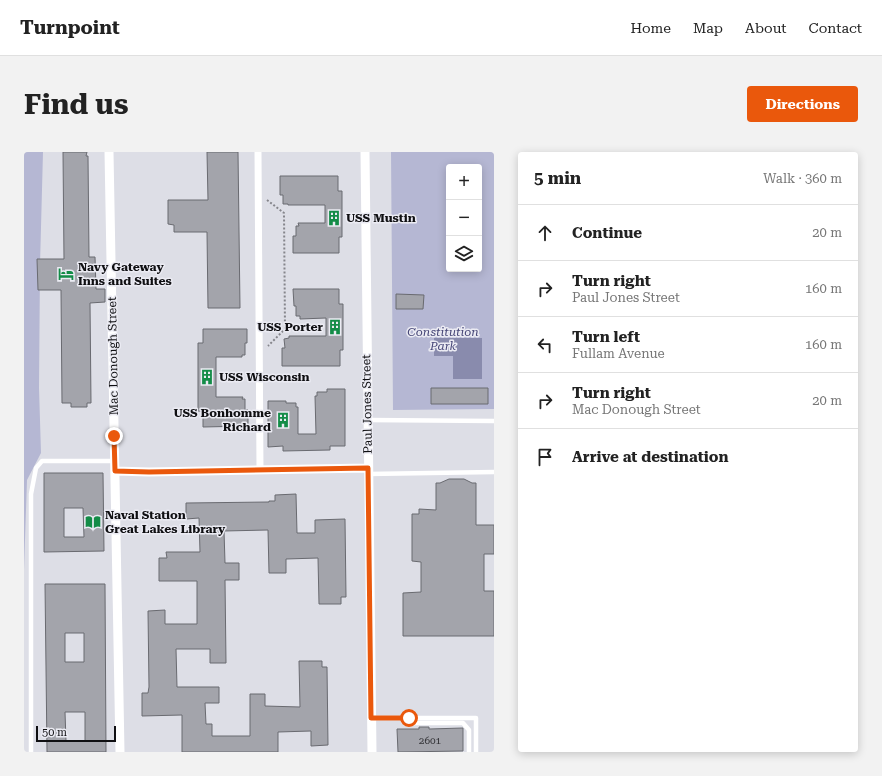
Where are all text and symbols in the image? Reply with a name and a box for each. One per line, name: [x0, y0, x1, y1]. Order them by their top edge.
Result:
text: Turnpoint: [20, 16, 120, 39]
text: Home: [630, 20, 671, 36]
text: Map: [693, 20, 723, 36]
text: About: [745, 20, 787, 36]
text: Contact: [809, 20, 862, 36]
button: Directions: [747, 86, 858, 122]
text: Find us: [24, 88, 128, 121]
map controls: [446, 164, 482, 272]
button: +: [446, 164, 482, 200]
text: 5 min: [534, 168, 581, 188]
text: Walk · 360 m: [763, 171, 842, 186]
button: −: [446, 200, 482, 236]
building icon: USS Mustin: [325, 209, 343, 227]
place label: USS Mustin: [346, 211, 416, 225]
icon: ahead: [534, 222, 556, 244]
text: Continue: [572, 224, 642, 242]
text: 20 m: [812, 225, 842, 240]
button: layers: [446, 236, 482, 272]
place label: Navy Gateway Inns and Suites: [78, 260, 172, 288]
hotel icon: Navy Gateway Inns and Suites: [57, 265, 75, 283]
text: Turn right: [572, 272, 651, 290]
icon: right: [534, 278, 556, 300]
text: 160 m: [805, 281, 842, 296]
text: Paul Jones Street: [572, 290, 680, 305]
street label: Mac Donough Street: [105, 296, 121, 415]
building icon: USS Porter: [326, 318, 344, 336]
place label: USS Porter: [257, 320, 324, 334]
park label: Constitution Park: [407, 325, 479, 353]
text: Turn left: [572, 328, 640, 346]
icon: left: [534, 334, 556, 356]
text: 160 m: [805, 337, 842, 352]
text: Fullam Avenue: [572, 346, 665, 361]
street label: Paul Jones Street: [359, 354, 375, 454]
building icon: USS Wisconsin: [198, 368, 216, 386]
place label: USS Wisconsin: [219, 370, 310, 384]
text: Turn right: [572, 384, 651, 402]
icon: right: [534, 390, 556, 412]
text: 20 m: [812, 393, 842, 408]
text: Mac Donough Street: [572, 402, 701, 417]
place label: USS Bonhomme Richard: [173, 406, 271, 434]
building icon: USS Bonhomme Richard: [274, 411, 292, 429]
route end: [105, 427, 123, 445]
icon: arrive: [534, 446, 556, 468]
text: Arrive at destination: [572, 448, 728, 466]
place label: Naval Station Great Lakes Library: [105, 508, 226, 536]
library icon: Naval Station Great Lakes Library: [84, 513, 102, 531]
route start: [400, 709, 418, 727]
scale bar: [36, 724, 116, 743]
text: 50 m: [42, 726, 67, 739]
house number: 2601: [419, 735, 442, 746]

